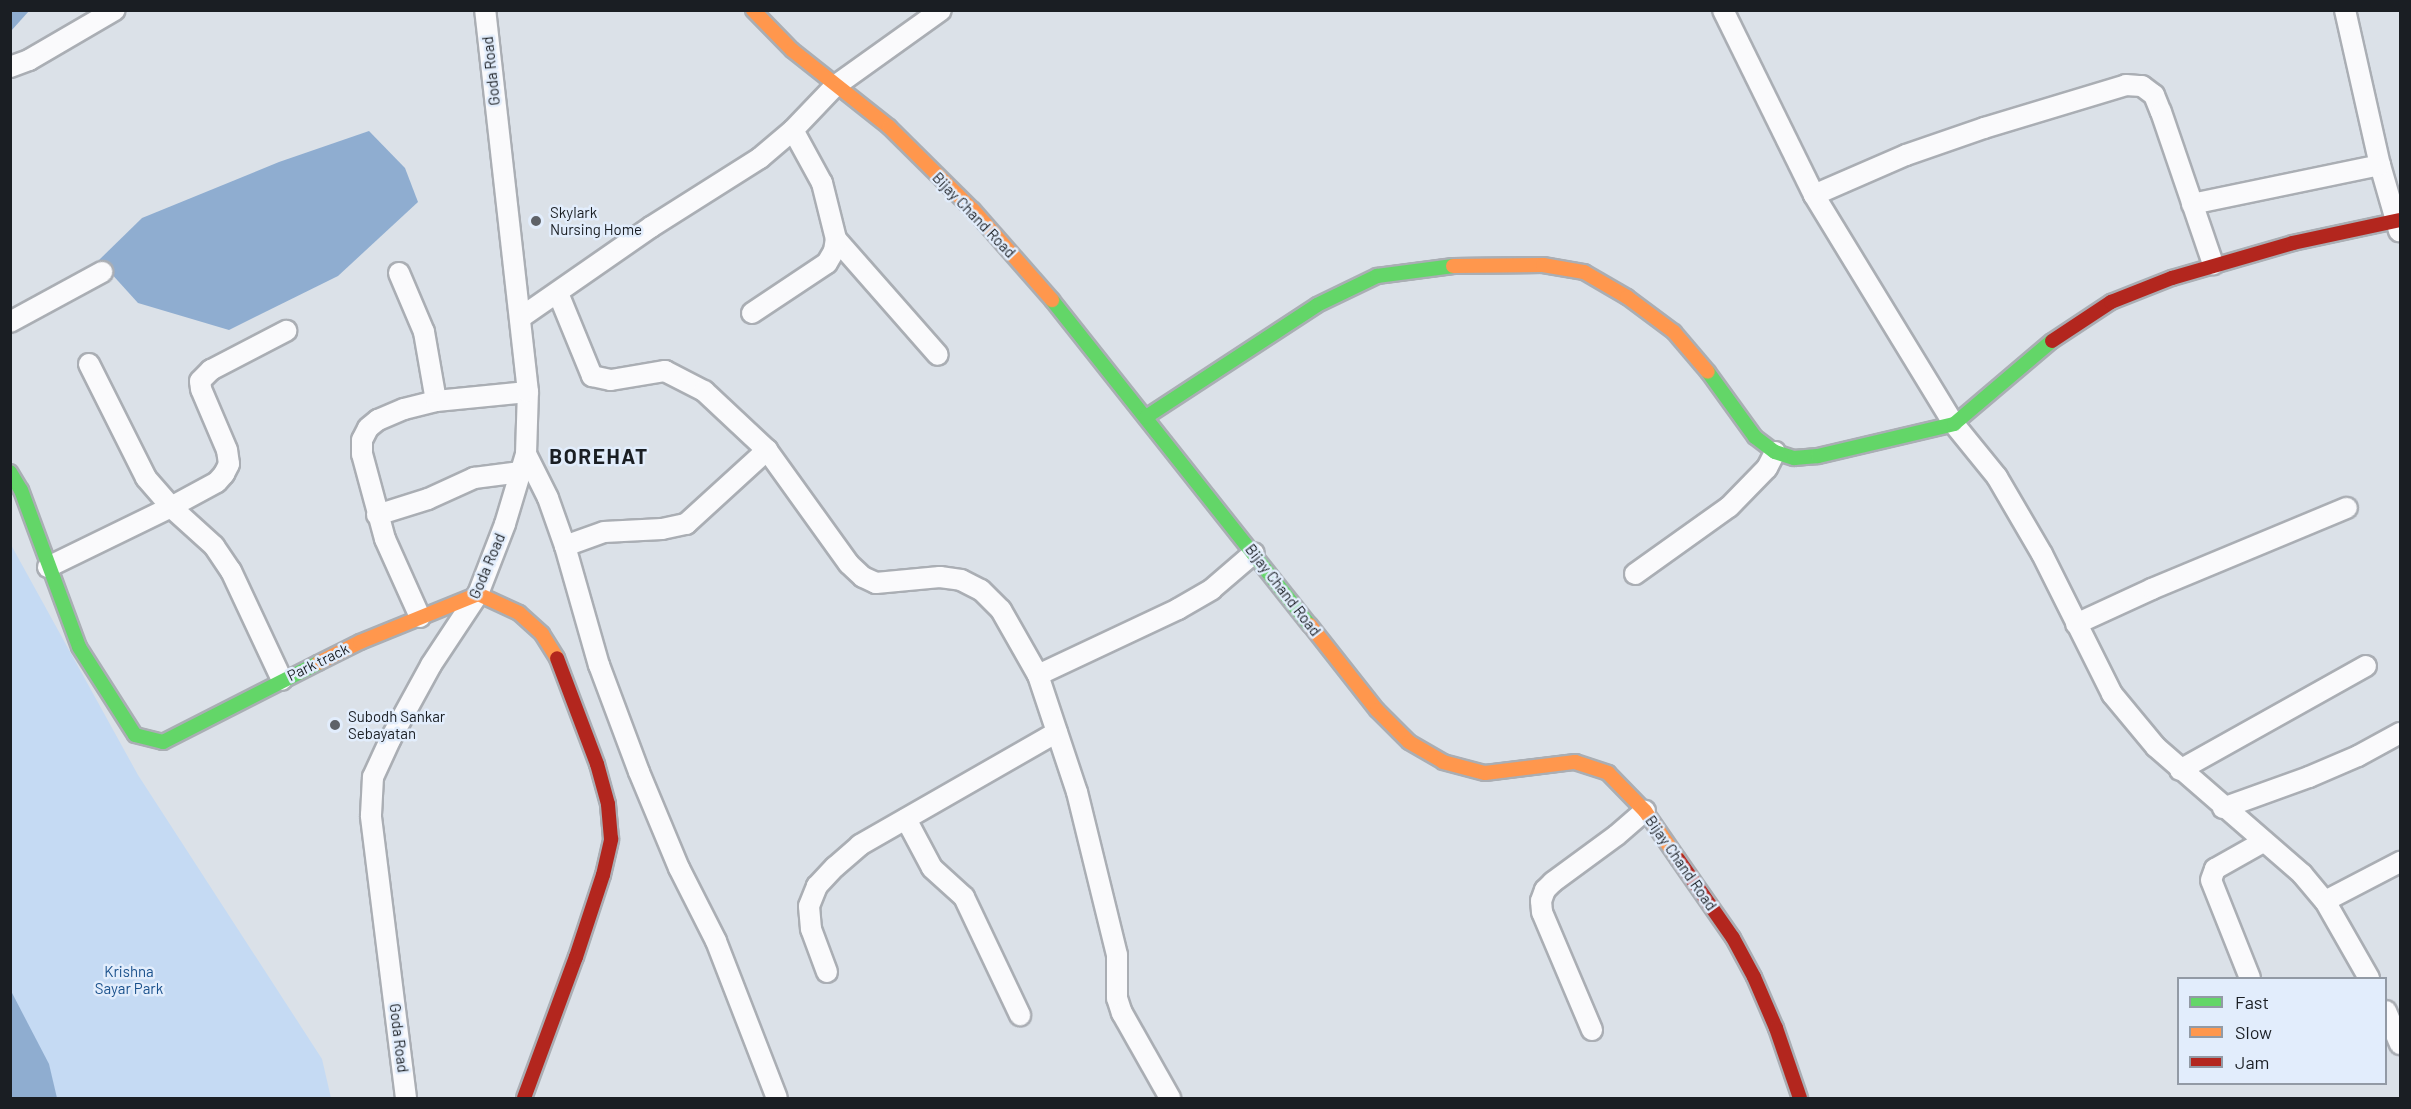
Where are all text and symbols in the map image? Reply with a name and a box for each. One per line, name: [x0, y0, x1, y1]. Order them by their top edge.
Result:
street label: Goda Road: [478, 36, 504, 106]
street label: Bijay Chand Road: [929, 169, 1019, 261]
place label: Skylark Nursing Home: [550, 203, 642, 238]
marker: Skylark Nursing Home: [527, 212, 545, 230]
district label: BOREHAT: [549, 443, 649, 469]
street label: Goda Road: [465, 531, 509, 601]
street label: Bijay Chand Road: [1242, 540, 1324, 640]
street label: Park track: [284, 639, 352, 685]
place label: Subodh Sankar Sebayatan: [348, 707, 445, 742]
marker: Subodh Sankar Sebayatan: [326, 716, 344, 734]
street label: Bijay Chand Road: [1642, 812, 1720, 914]
park label: Krishna Sayar Park: [95, 962, 163, 997]
legend: [2177, 977, 2387, 1085]
text: Fast: [2235, 991, 2269, 1013]
street label: Goda Road: [386, 1002, 412, 1074]
text: Slow: [2235, 1021, 2272, 1043]
text: Jam: [2235, 1051, 2269, 1073]

